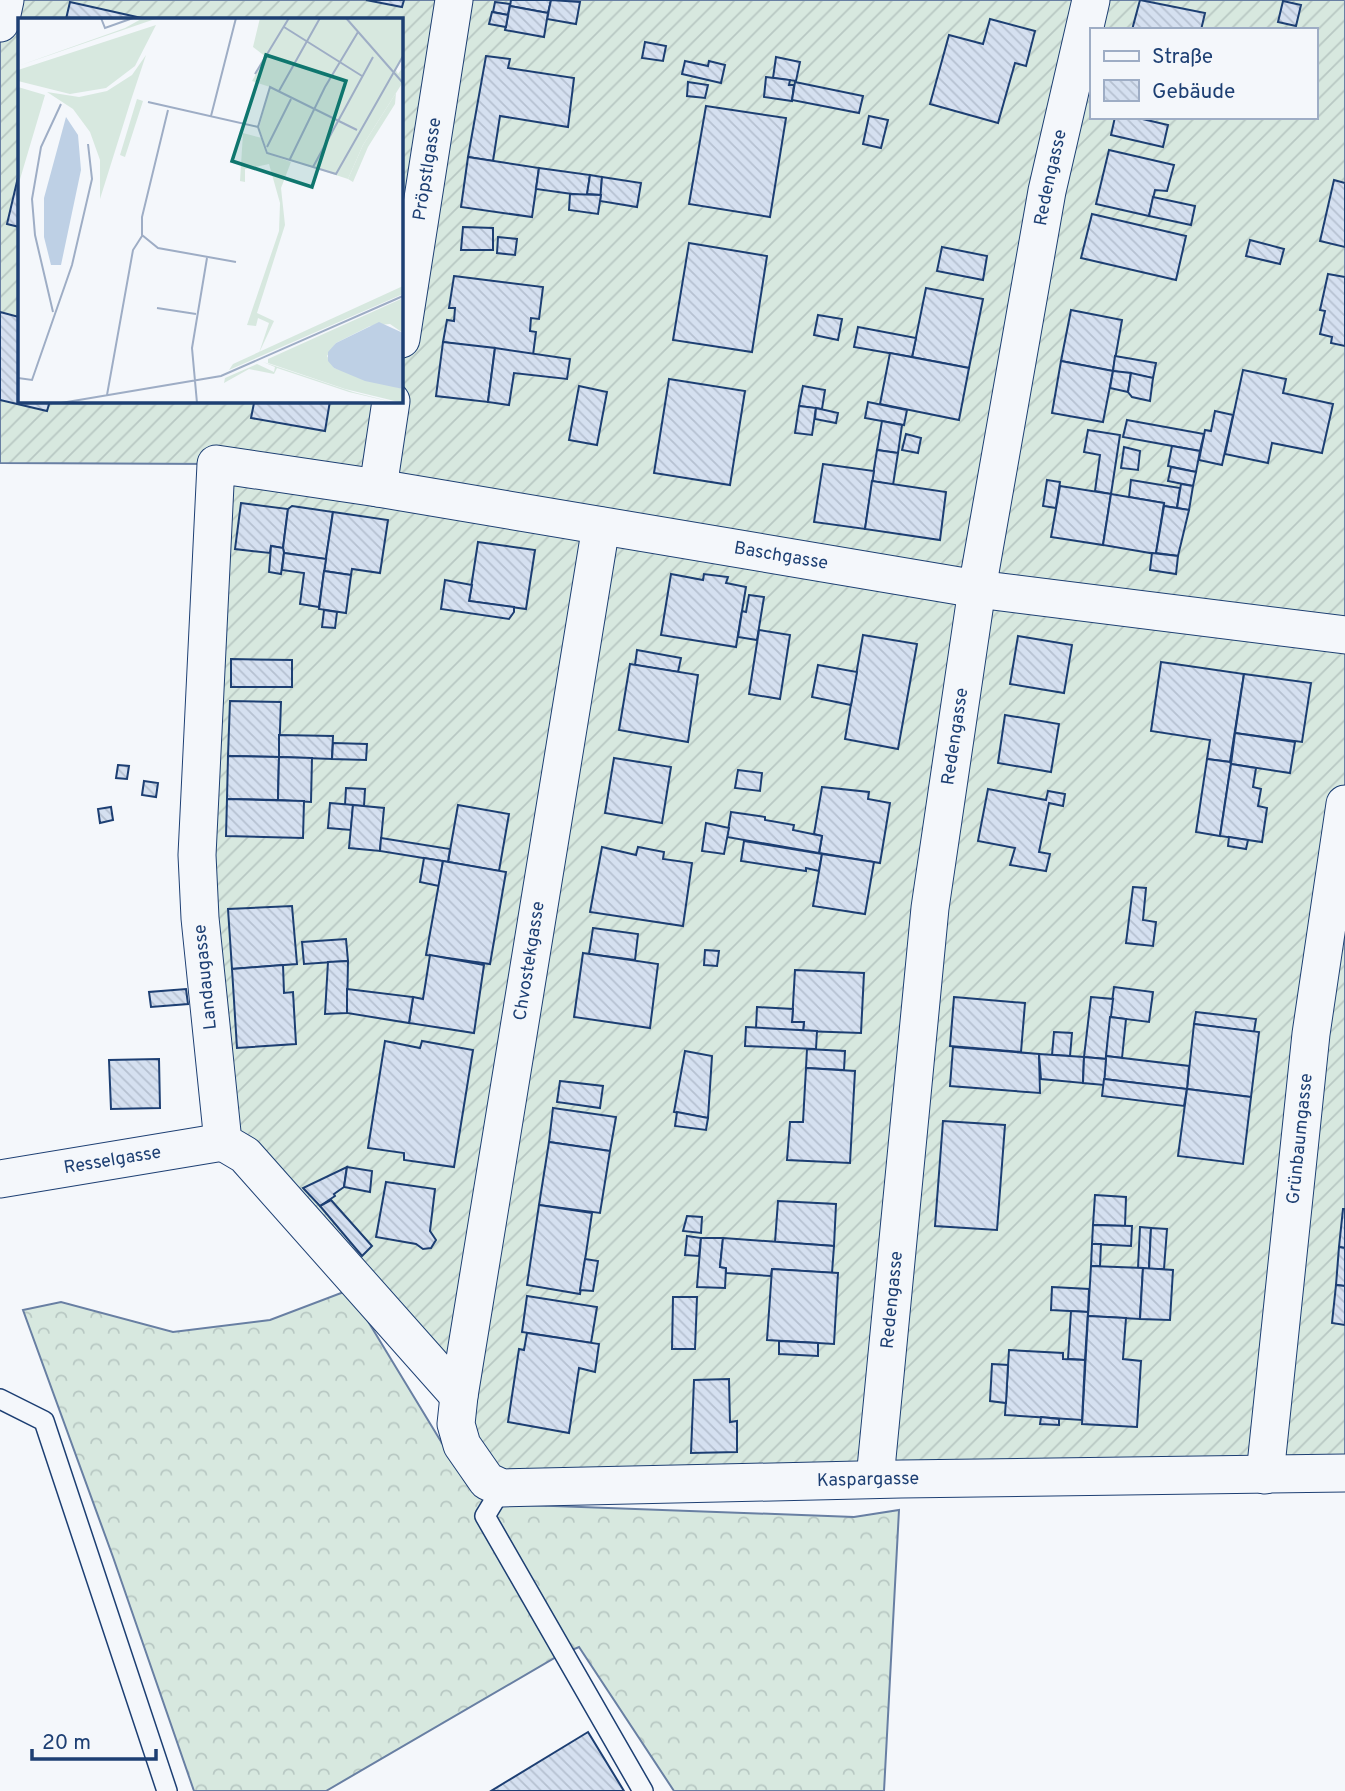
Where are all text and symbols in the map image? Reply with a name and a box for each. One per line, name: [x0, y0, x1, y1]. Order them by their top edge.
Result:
inset map: [18, 18, 402, 402]
legend: [1090, 28, 1317, 119]
text: Straße: [1152, 44, 1213, 71]
text: Gebäude: [1152, 79, 1235, 106]
street label: Pröpstlgasse: [408, 116, 447, 222]
street label: Redengasse: [1030, 127, 1072, 228]
street label: Baschgasse: [732, 537, 830, 575]
street label: Redengasse: [937, 686, 974, 787]
street label: Chvostekgasse: [509, 900, 551, 1022]
street label: Landaugasse: [189, 923, 223, 1031]
street label: Grünbaumgasse: [1282, 1072, 1318, 1205]
street label: Resselgasse: [62, 1141, 163, 1180]
street label: Redengasse: [876, 1250, 908, 1350]
street label: Kaspargasse: [817, 1467, 919, 1492]
scale bar: [32, 1718, 156, 1762]
text: 20 m: [42, 1730, 91, 1757]

